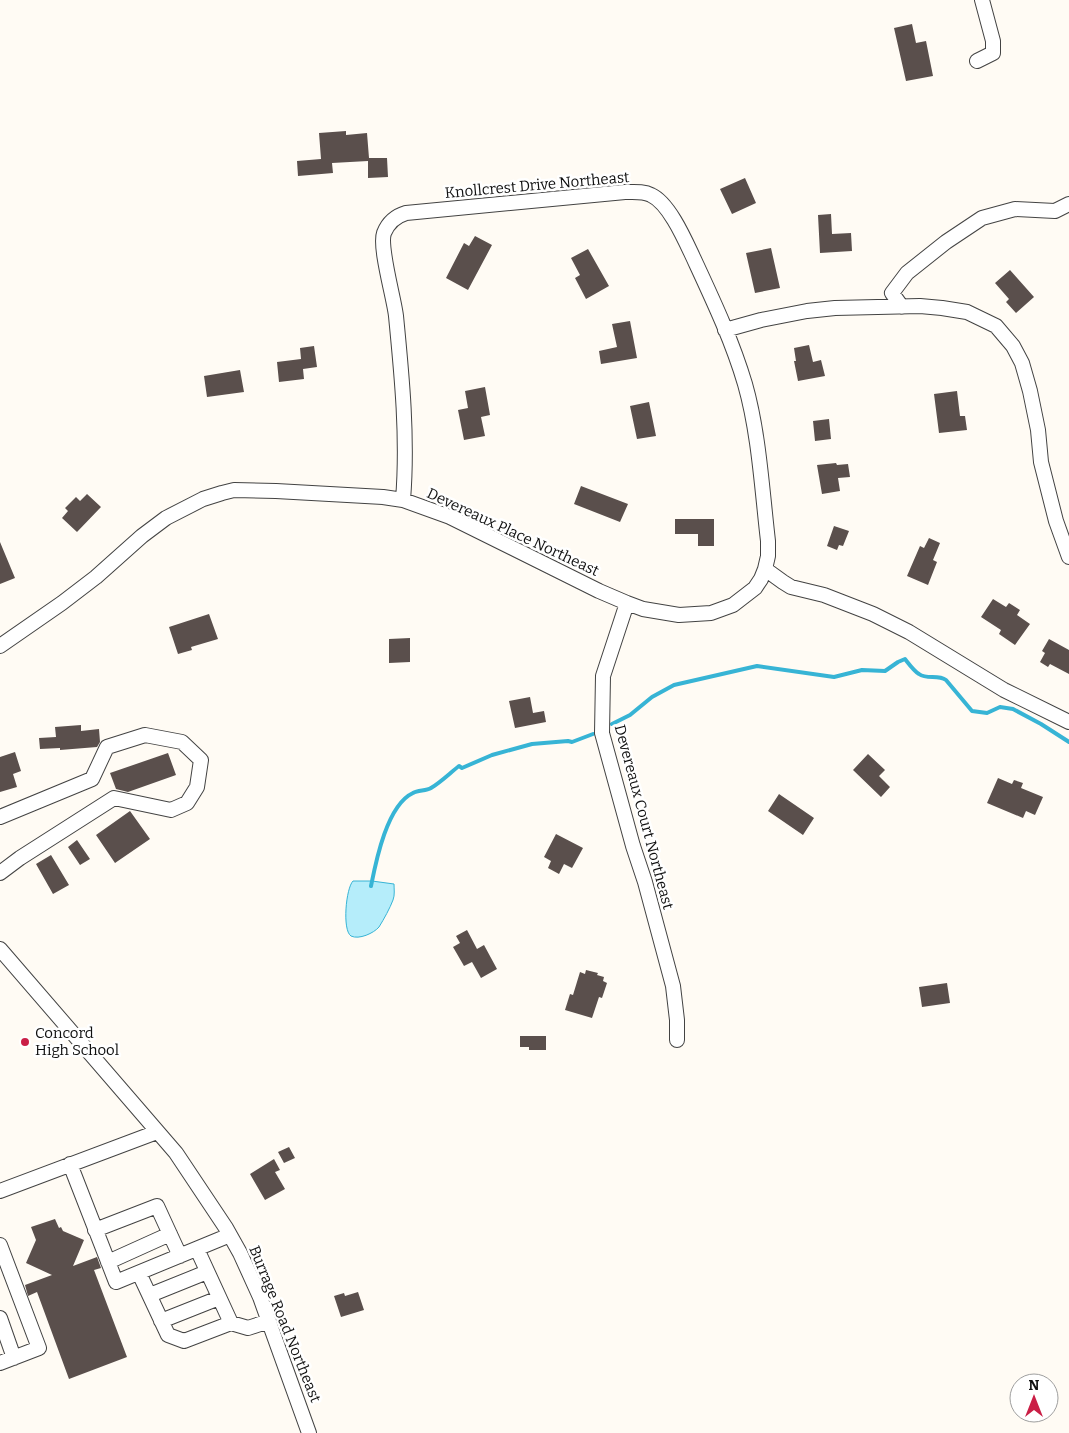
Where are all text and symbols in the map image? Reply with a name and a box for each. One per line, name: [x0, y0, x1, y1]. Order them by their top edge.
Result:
street label: Knollcrest Drive Northeast: [444, 168, 631, 202]
street label: Devereaux Place Northeast: [424, 484, 602, 580]
street label: Devereaux Court Northeast: [611, 723, 677, 912]
place label: Concord High School: [35, 1024, 119, 1059]
marker: Concord High School: [19, 1036, 31, 1048]
street label: Burrage Road Northeast: [245, 1243, 325, 1406]
north arrow: [1009, 1373, 1059, 1423]
text: N: [1029, 1377, 1040, 1394]

